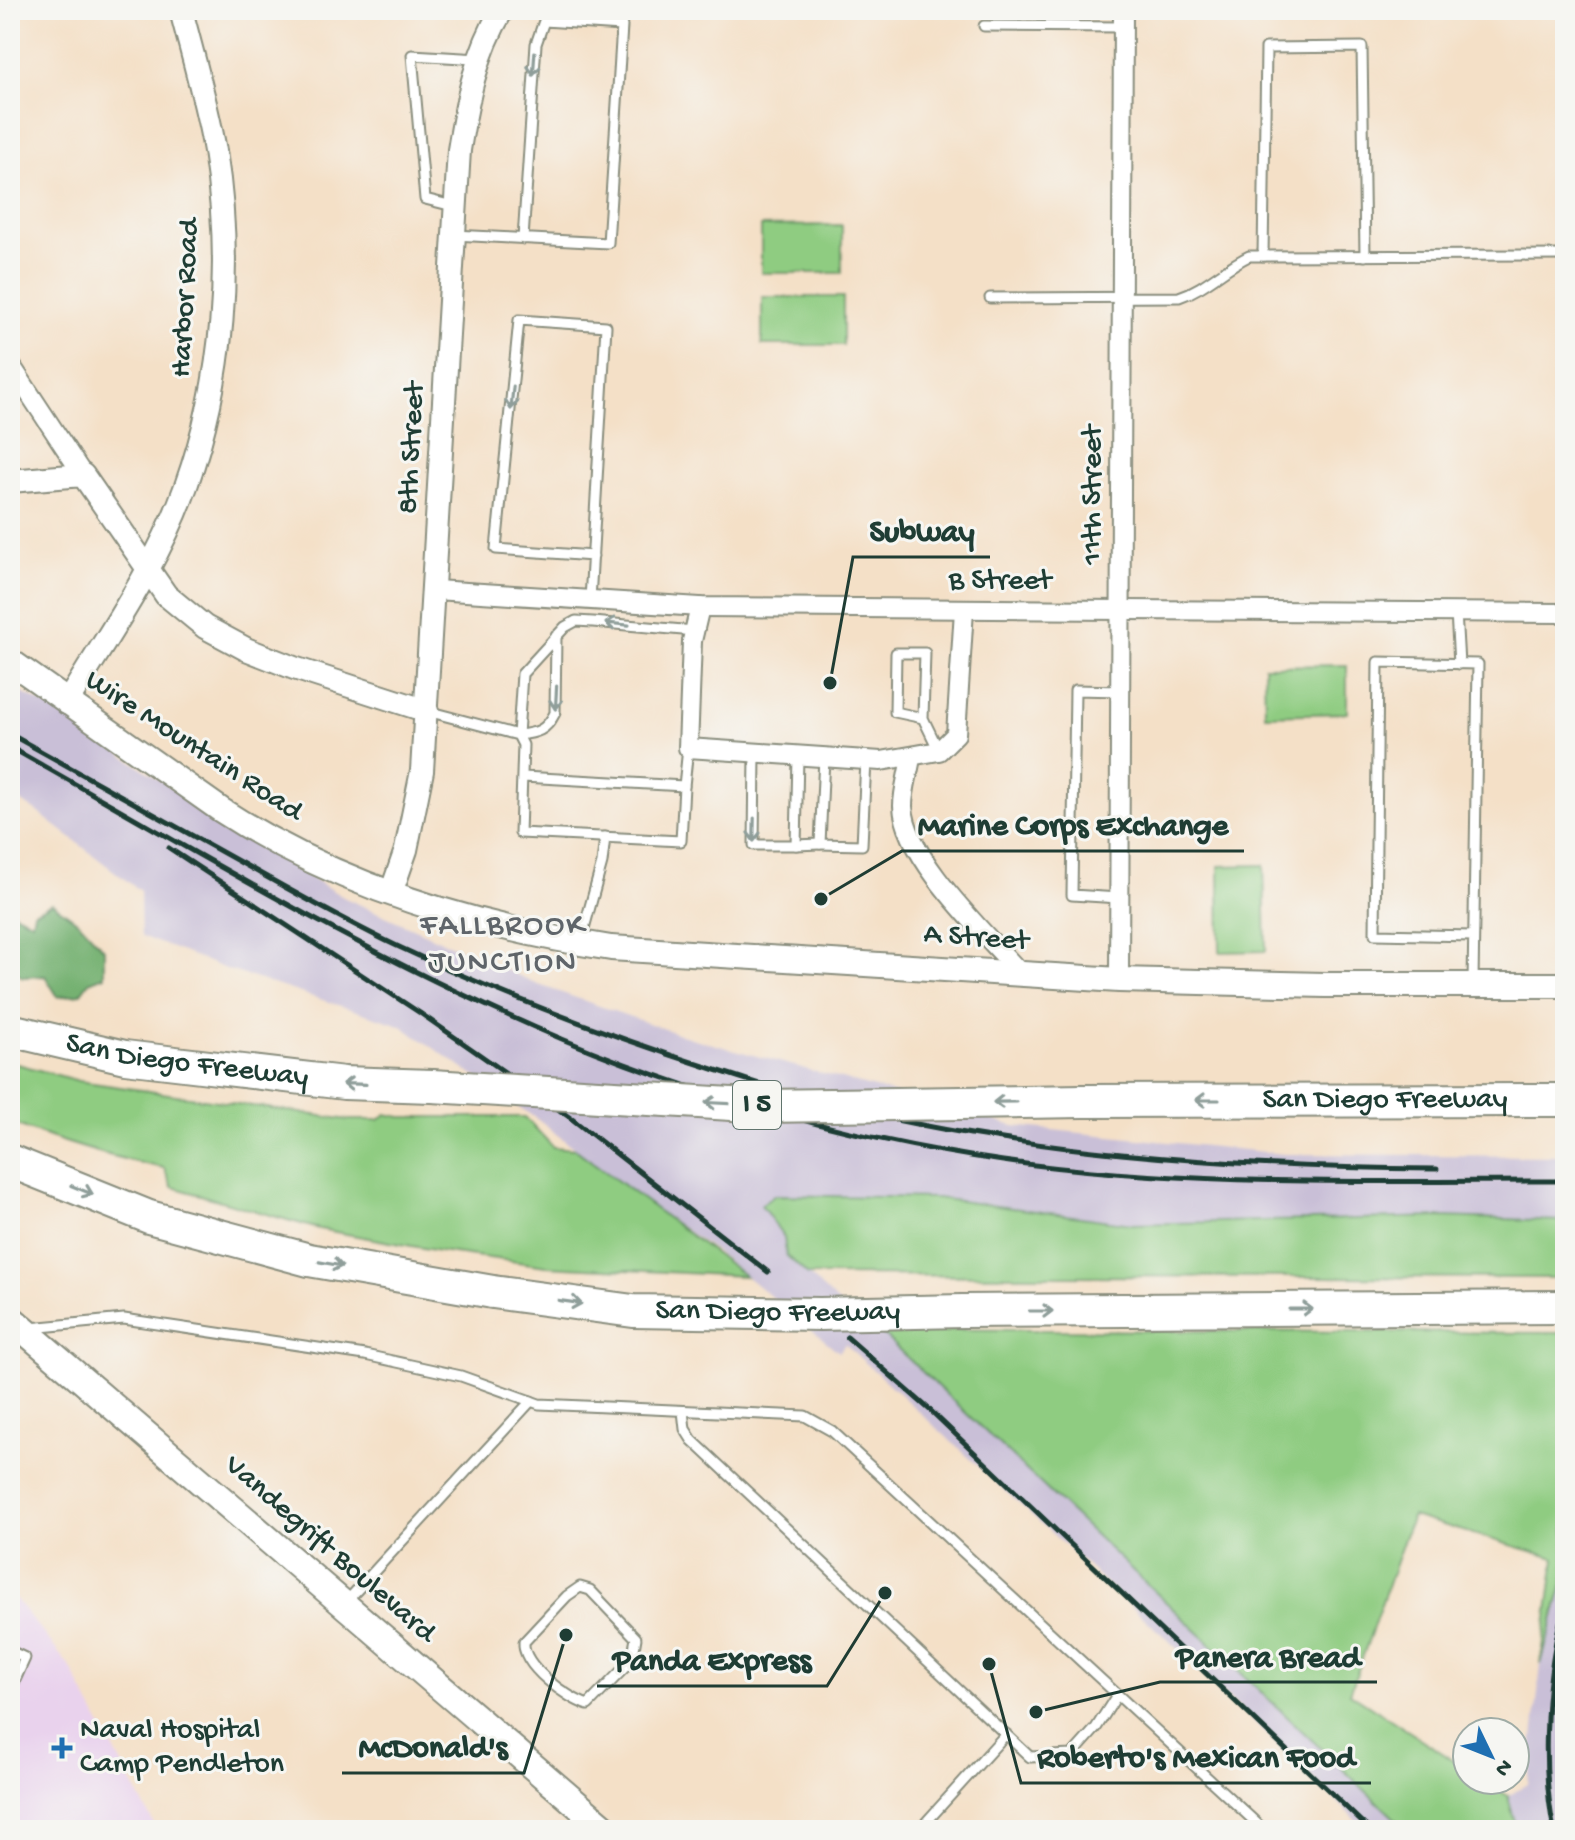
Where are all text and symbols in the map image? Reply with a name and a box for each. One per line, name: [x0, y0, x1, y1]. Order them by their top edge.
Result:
one-way arrow: [526, 50, 541, 77]
street label: Harbor Road: [165, 215, 209, 378]
street label: 8th Street: [392, 378, 434, 515]
one-way arrow: [504, 384, 519, 411]
street label: 11th Street: [1077, 422, 1112, 566]
callout: Subway: [853, 501, 990, 557]
text: Subway: [869, 515, 975, 553]
street label: B Street: [948, 565, 1054, 600]
one-way arrow: [604, 616, 631, 631]
street label: Wire Mountain Road: [78, 664, 310, 832]
one-way arrow: [548, 684, 563, 711]
callout: Marine Corps Exchange: [902, 795, 1244, 851]
text: Marine Corps Exchange: [918, 809, 1230, 847]
one-way arrow: [746, 816, 762, 843]
district label: FALLBROOK JUNCTION: [419, 908, 587, 983]
street label: A Street: [923, 918, 1032, 960]
street label: San Diego Freeway: [62, 1026, 310, 1096]
one-way arrow: [341, 1076, 368, 1091]
road number: I 5: [733, 1081, 781, 1129]
street label: San Diego Freeway: [1263, 1083, 1508, 1118]
one-way arrow: [1194, 1092, 1221, 1108]
one-way arrow: [992, 1094, 1019, 1110]
one-way arrow: [704, 1095, 731, 1110]
one-way arrow: [69, 1184, 94, 1198]
one-way arrow: [318, 1257, 343, 1272]
street label: San Diego Freeway: [655, 1294, 901, 1332]
one-way arrow: [557, 1295, 582, 1310]
one-way arrow: [1287, 1301, 1314, 1316]
one-way arrow: [1027, 1303, 1054, 1318]
street label: Vandegrift Boulevard: [215, 1448, 444, 1653]
callout: Panera Bread: [1160, 1626, 1377, 1682]
callout: Panda Express: [597, 1630, 827, 1686]
text: Panera Bread: [1174, 1641, 1364, 1679]
text: Panda Express: [611, 1644, 814, 1682]
place label: Naval Hospital Camp Pendleton: [80, 1714, 284, 1783]
north arrow: [1451, 1716, 1531, 1796]
callout: McDonald's: [342, 1717, 524, 1773]
callout: Roberto's Mexican Food: [1021, 1727, 1371, 1783]
text: McDonald's: [358, 1731, 510, 1769]
marker: Naval Hospital Camp Pendleton: [51, 1737, 73, 1759]
text: Roberto's Mexican Food: [1036, 1741, 1358, 1779]
text: N: [1488, 1753, 1517, 1781]

